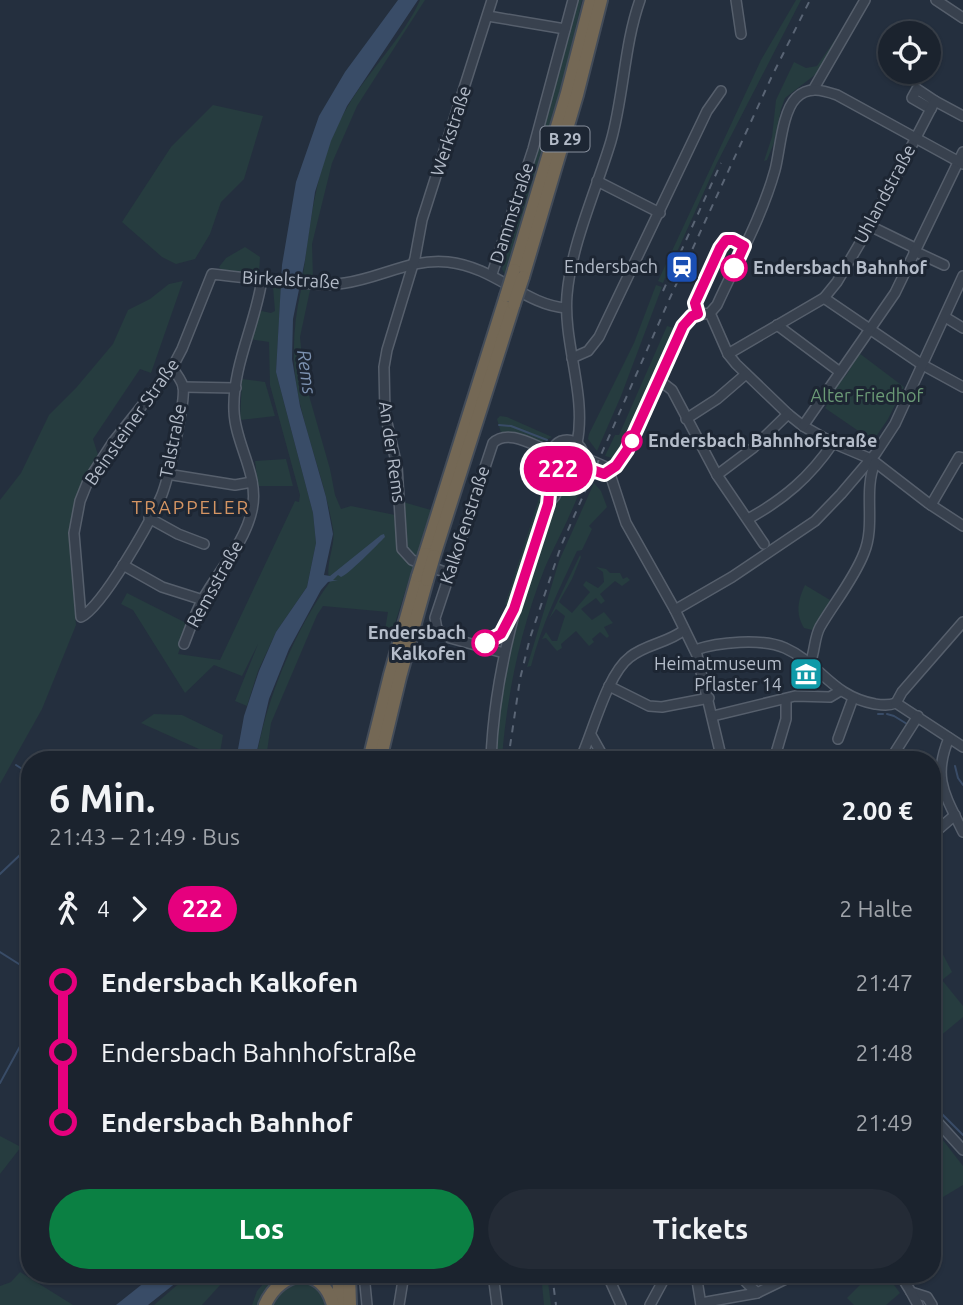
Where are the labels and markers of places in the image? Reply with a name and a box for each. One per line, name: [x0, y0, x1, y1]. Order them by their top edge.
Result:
station icon: Endersbach: [663, 248, 701, 286]
marker: Endersbach Bahnhof: [721, 255, 747, 281]
place label: Endersbach: [564, 256, 658, 276]
place label: Endersbach Bahnhof: [753, 257, 928, 277]
place label: Endersbach Bahnhofstraße: [648, 430, 877, 450]
marker: Endersbach Bahnhofstraße: [622, 431, 642, 451]
place label: Endersbach Kalkofen: [368, 622, 466, 663]
marker: Endersbach Kalkofen: [472, 630, 498, 656]
place label: Heimatmuseum Pflaster 14: [654, 653, 782, 694]
museum icon: Heimatmuseum Pflaster 14: [787, 655, 825, 693]

